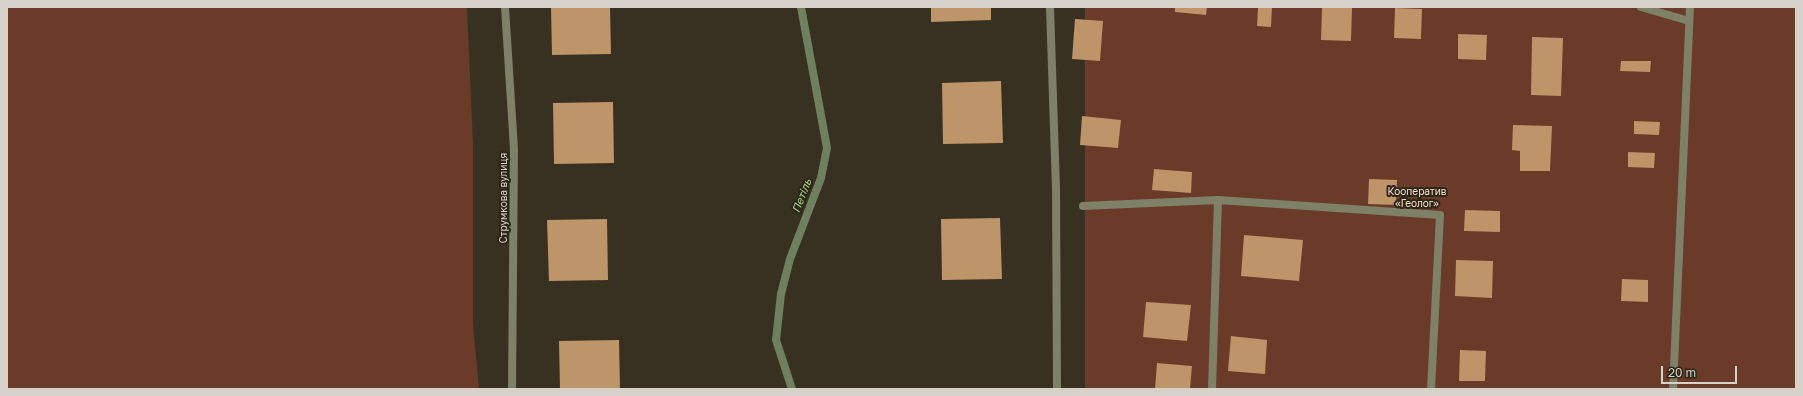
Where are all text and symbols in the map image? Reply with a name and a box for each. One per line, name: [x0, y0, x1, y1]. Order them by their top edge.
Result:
street label: Струмкова вулиця: [498, 153, 510, 243]
water label: Петіль: [790, 177, 814, 215]
park label: Кооператив «Геолог»: [1388, 186, 1446, 210]
scale bar: [1663, 358, 1739, 384]
text: 20 m: [1668, 365, 1696, 380]

